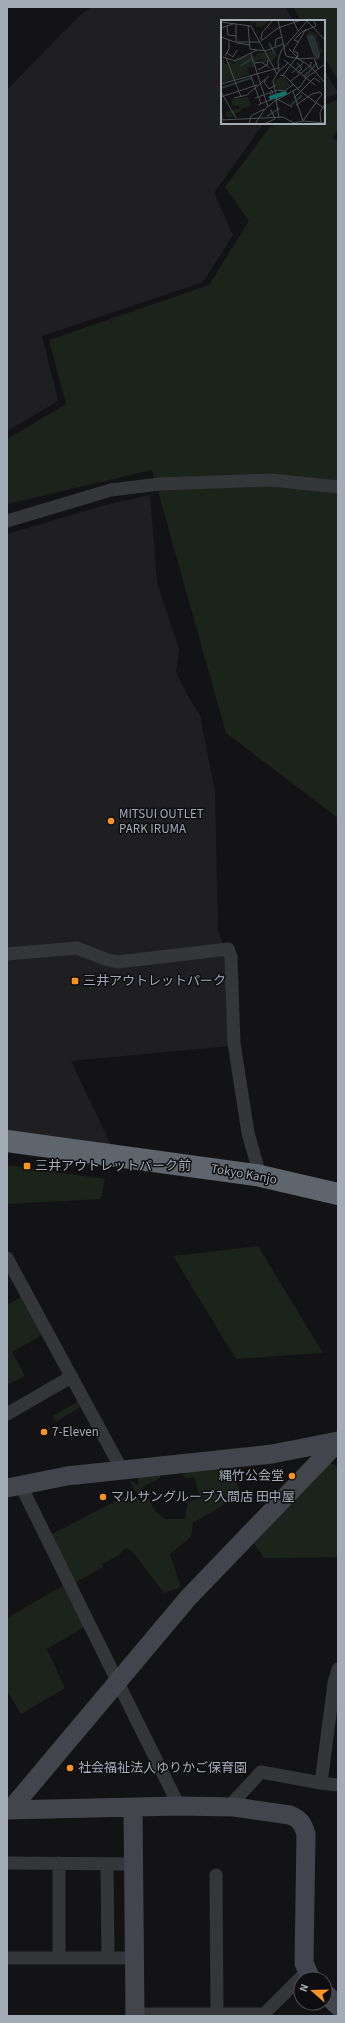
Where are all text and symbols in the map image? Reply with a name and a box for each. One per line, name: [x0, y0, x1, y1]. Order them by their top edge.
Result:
inset map: [221, 20, 325, 124]
place label: MITSUI OUTLET PARK IRUMA: [119, 805, 204, 838]
marker: MITSUI OUTLET PARK IRUMA: [106, 816, 116, 826]
place label: 三井アウトレットパーク: [83, 972, 226, 990]
marker: 三井アウトレットパーク: [70, 976, 80, 986]
place label: 三井アウトレットパーク前: [35, 1157, 191, 1175]
street label: Tokyo Kanjo: [210, 1159, 278, 1189]
marker: 三井アウトレットパーク前: [22, 1161, 32, 1171]
place label: 7-Eleven: [52, 1423, 99, 1441]
marker: 7-Eleven: [39, 1427, 49, 1437]
place label: 縄竹公会堂: [219, 1467, 284, 1485]
marker: 縄竹公会堂: [287, 1471, 297, 1481]
place label: マルサングループ入間店 田中屋: [111, 1488, 295, 1506]
marker: マルサングループ入間店 田中屋: [98, 1492, 108, 1502]
place label: 社会福祉法人ゆりかご保育園: [78, 1759, 247, 1777]
marker: 社会福祉法人ゆりかご保育園: [65, 1763, 75, 1773]
north arrow: [293, 1971, 333, 2011]
text: N: [296, 1982, 312, 1994]

